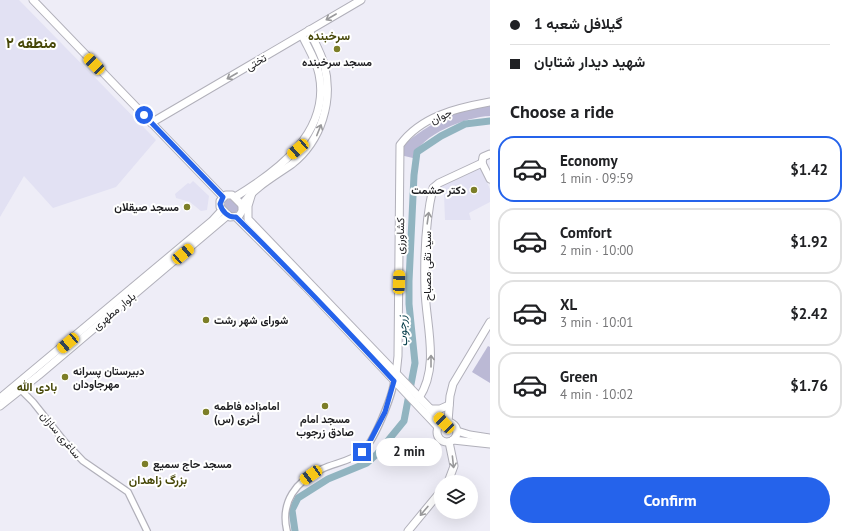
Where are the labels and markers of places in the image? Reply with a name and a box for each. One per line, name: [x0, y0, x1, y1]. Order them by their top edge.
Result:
marker: مسجد سرخبنده: [332, 44, 342, 54]
place label: مسجد سرخبنده: [302, 55, 372, 69]
place label: دکتر حشمت: [411, 183, 467, 197]
marker: دکتر حشمت: [469, 185, 479, 195]
place label: مسجد صیقلان: [114, 200, 179, 214]
marker: مسجد صیقلان: [182, 202, 192, 212]
place label: شورای شهر رشت: [214, 313, 288, 327]
marker: شورای شهر رشت: [201, 315, 211, 325]
place label: دبیرستان پسرانه مهرجاودان: [73, 364, 145, 391]
marker: دبیرستان پسرانه مهرجاودان: [60, 372, 70, 382]
place label: امامزاده فاطمه اُخری (س): [214, 399, 280, 426]
marker: مسجد امام صادق زرجوب: [320, 401, 330, 411]
marker: امامزاده فاطمه اُخری (س): [201, 407, 211, 417]
place label: مسجد امام صادق زرجوب: [296, 412, 354, 439]
place label: مسجد حاج سمیع: [153, 457, 232, 472]
marker: مسجد حاج سمیع: [140, 459, 150, 469]

